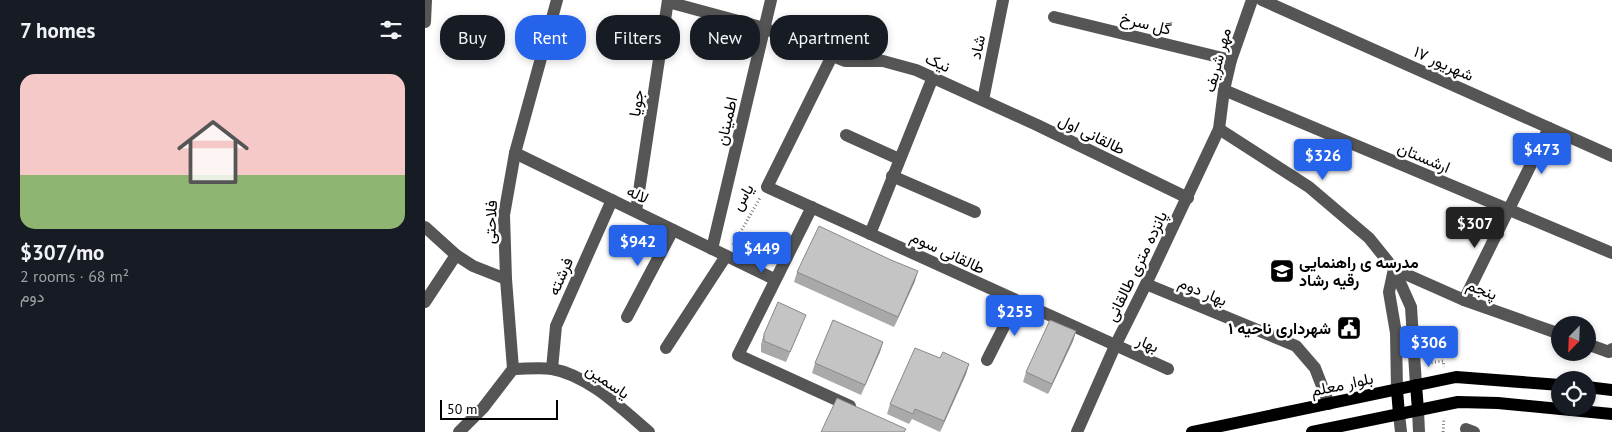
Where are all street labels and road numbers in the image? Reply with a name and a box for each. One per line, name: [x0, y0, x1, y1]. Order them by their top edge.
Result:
street label: گل سرخ: [1118, 7, 1173, 41]
street label: مهر شریف: [1199, 26, 1236, 95]
street label: شاد: [965, 33, 989, 61]
street label: ۱۷ شهریور: [1411, 41, 1477, 86]
street label: نیک: [922, 48, 954, 76]
street label: جویا: [624, 88, 649, 118]
street label: اطمینان: [711, 95, 741, 147]
street label: طالقانی اول: [1055, 109, 1129, 160]
street label: ارشستان: [1394, 137, 1453, 178]
street label: لاله: [624, 180, 652, 208]
street label: یاس: [726, 180, 759, 215]
street label: فلاحتی: [479, 200, 502, 244]
street label: پانزده متری طالقانی: [1101, 208, 1173, 325]
street label: طالقانی سوم: [907, 226, 988, 279]
street label: فرشته: [543, 254, 578, 298]
street label: بهار دوم: [1175, 272, 1230, 311]
street label: پنجم: [1463, 274, 1500, 306]
street label: بهار: [1132, 329, 1162, 357]
street label: یاسمین: [582, 359, 634, 404]
street label: بلوار معلم: [1309, 368, 1375, 401]

